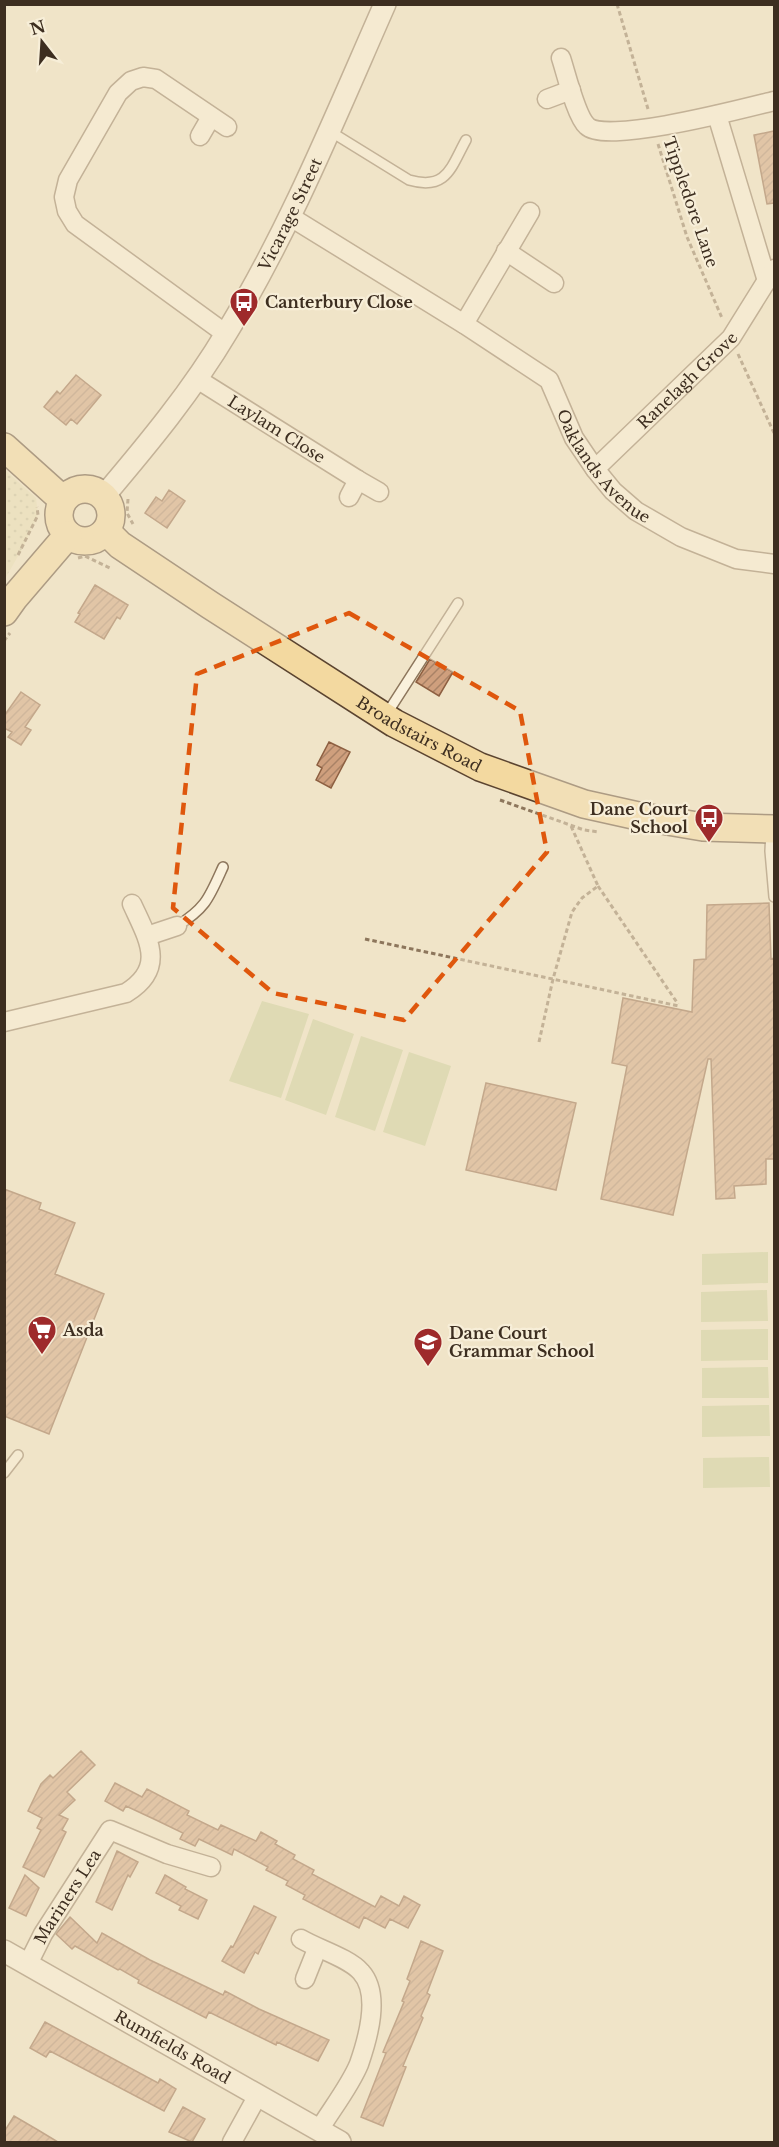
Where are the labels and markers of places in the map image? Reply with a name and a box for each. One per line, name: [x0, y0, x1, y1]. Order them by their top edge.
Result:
bus stop icon: Canterbury Close: [228, 286, 260, 328]
place label: Canterbury Close: [265, 292, 413, 312]
place label: Dane Court School: [590, 799, 689, 837]
bus stop icon: Dane Court School: [693, 802, 725, 844]
supermarket icon: Asda: [26, 1314, 58, 1356]
place label: Asda: [62, 1320, 104, 1340]
place label: Dane Court Grammar School: [449, 1323, 595, 1361]
school or university icon: Dane Court Grammar School: [412, 1326, 444, 1368]

